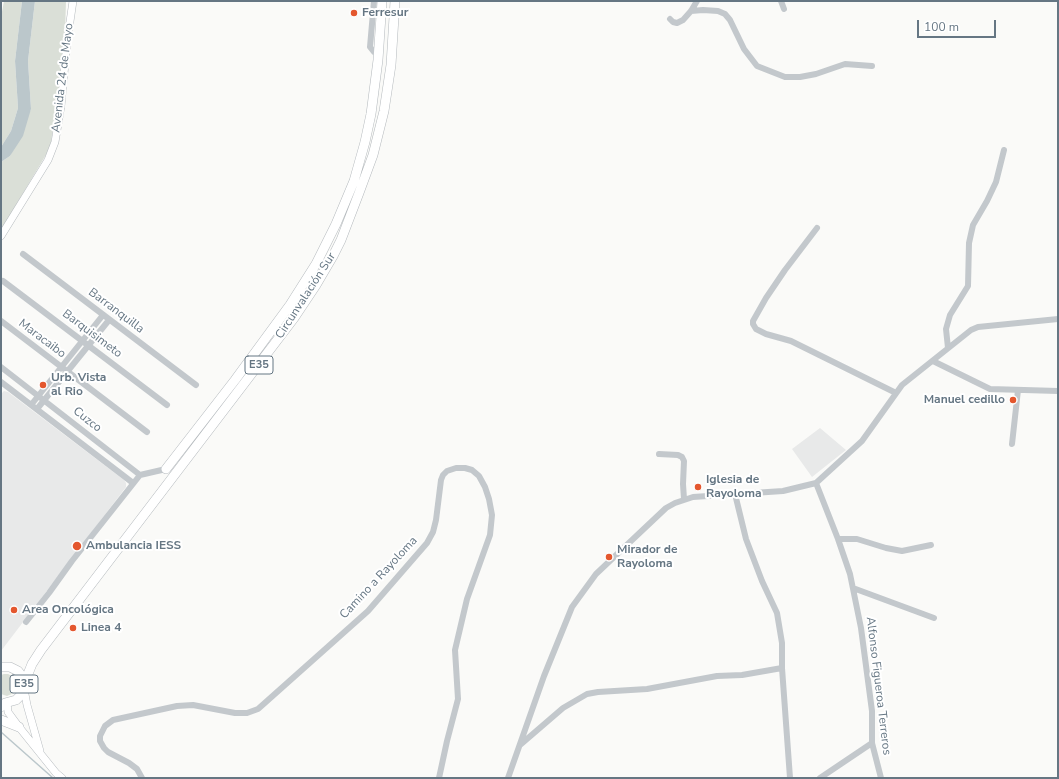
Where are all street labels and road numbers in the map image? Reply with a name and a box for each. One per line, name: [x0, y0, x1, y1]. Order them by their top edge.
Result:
street label: Avenida 24 de Mayo: [49, 22, 77, 134]
street label: Circunvalación Sur: [273, 250, 339, 342]
street label: Barranquilla: [85, 285, 147, 337]
street label: Barquisimeto: [59, 307, 125, 361]
street label: Maracaibo: [15, 317, 69, 361]
road number: E35: [245, 356, 273, 374]
street label: Cuzco: [70, 404, 104, 436]
street label: Camino a Rayoloma: [337, 534, 421, 622]
street label: Alfonso Figueroa Terreros: [862, 616, 894, 756]
road number: E35: [10, 675, 38, 693]

